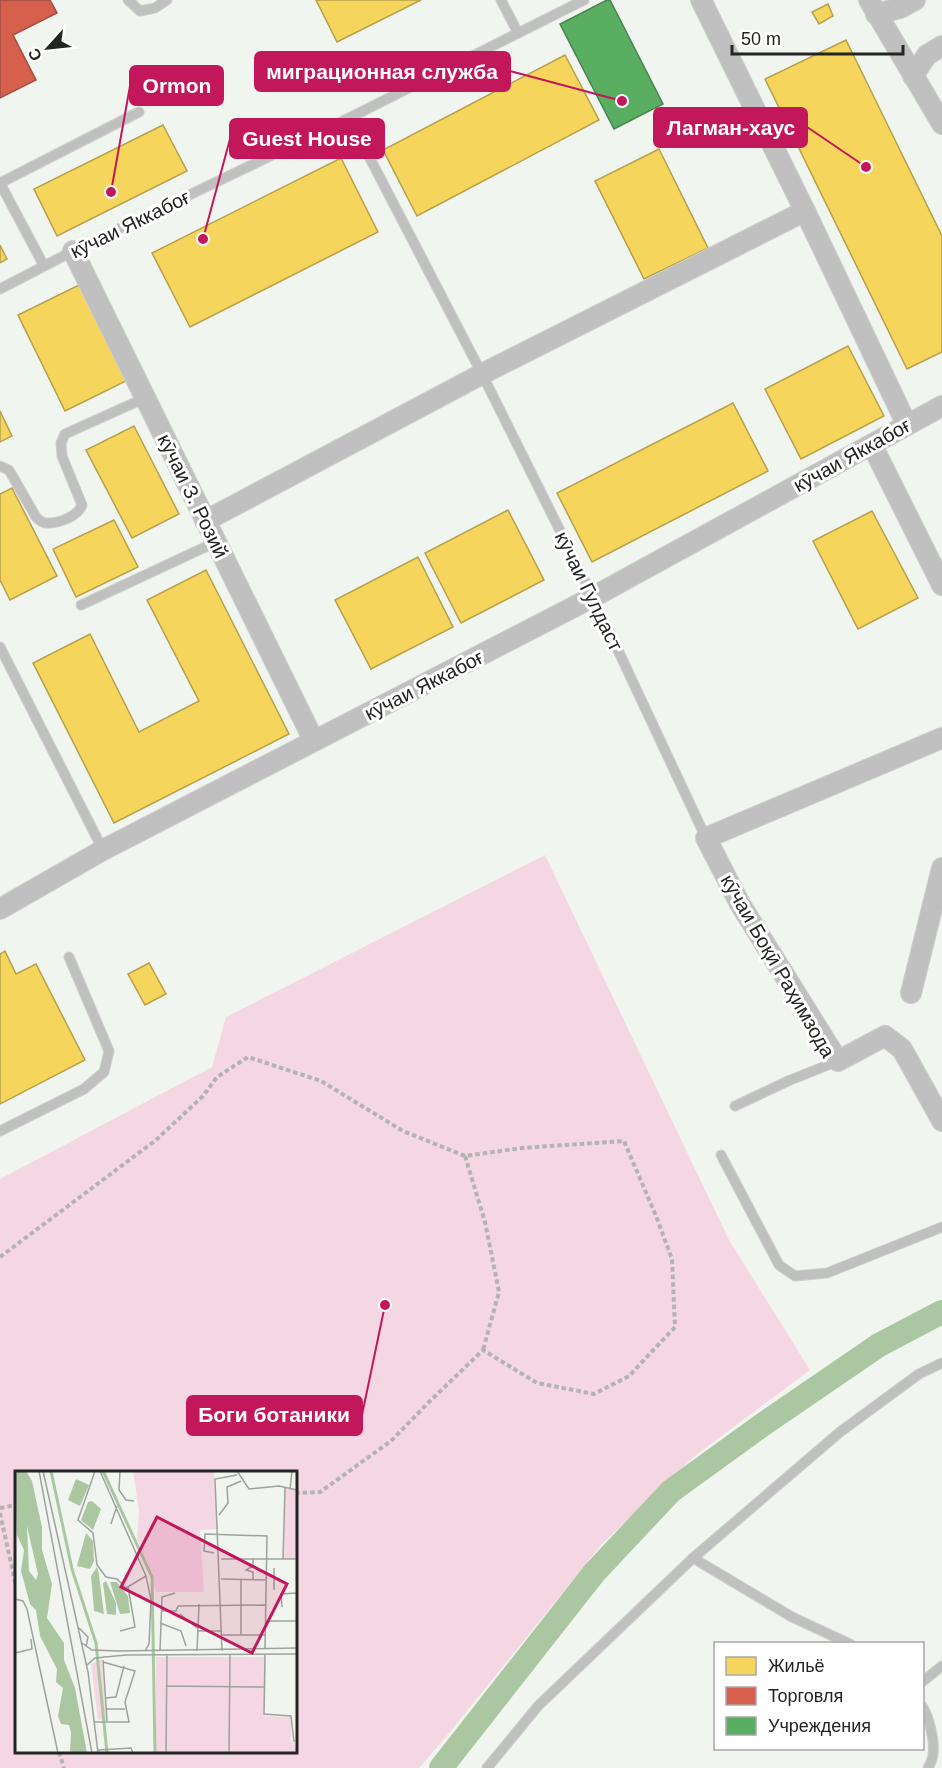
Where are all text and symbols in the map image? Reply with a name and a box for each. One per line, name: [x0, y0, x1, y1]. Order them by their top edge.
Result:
north arrow: [18, 18, 78, 78]
scale bar: [732, 18, 903, 56]
text: 50 m: [741, 29, 781, 49]
text: С: [25, 45, 45, 64]
callout: миграционная служба: [255, 52, 510, 91]
text: миграционная служба: [266, 60, 498, 83]
callout: Ormon: [130, 66, 223, 105]
text: Ormon: [143, 74, 211, 97]
callout: Лагман-хаус: [654, 108, 807, 147]
text: Лагман-хаус: [667, 116, 796, 139]
callout: Guest House: [230, 119, 384, 158]
text: Guest House: [242, 127, 372, 150]
street label: кӯчаи Яккабоғ: [67, 186, 193, 262]
street label: кӯчаи Яккабоғ: [790, 414, 914, 496]
street label: кӯчаи З. Розий: [154, 430, 232, 562]
street label: кӯчаи Гулдаст: [551, 528, 627, 654]
street label: кӯчаи Яккабоғ: [361, 646, 487, 724]
street label: кӯчаи Боқӣ Раҳимзода: [717, 871, 840, 1062]
callout: Боги ботаники: [187, 1396, 362, 1435]
text: Боги ботаники: [198, 1403, 350, 1426]
inset map: [15, 1471, 297, 1753]
legend: [714, 1642, 924, 1750]
text: Жильё: [768, 1656, 825, 1676]
text: Торговля: [768, 1686, 843, 1706]
text: Учреждения: [768, 1716, 871, 1736]

